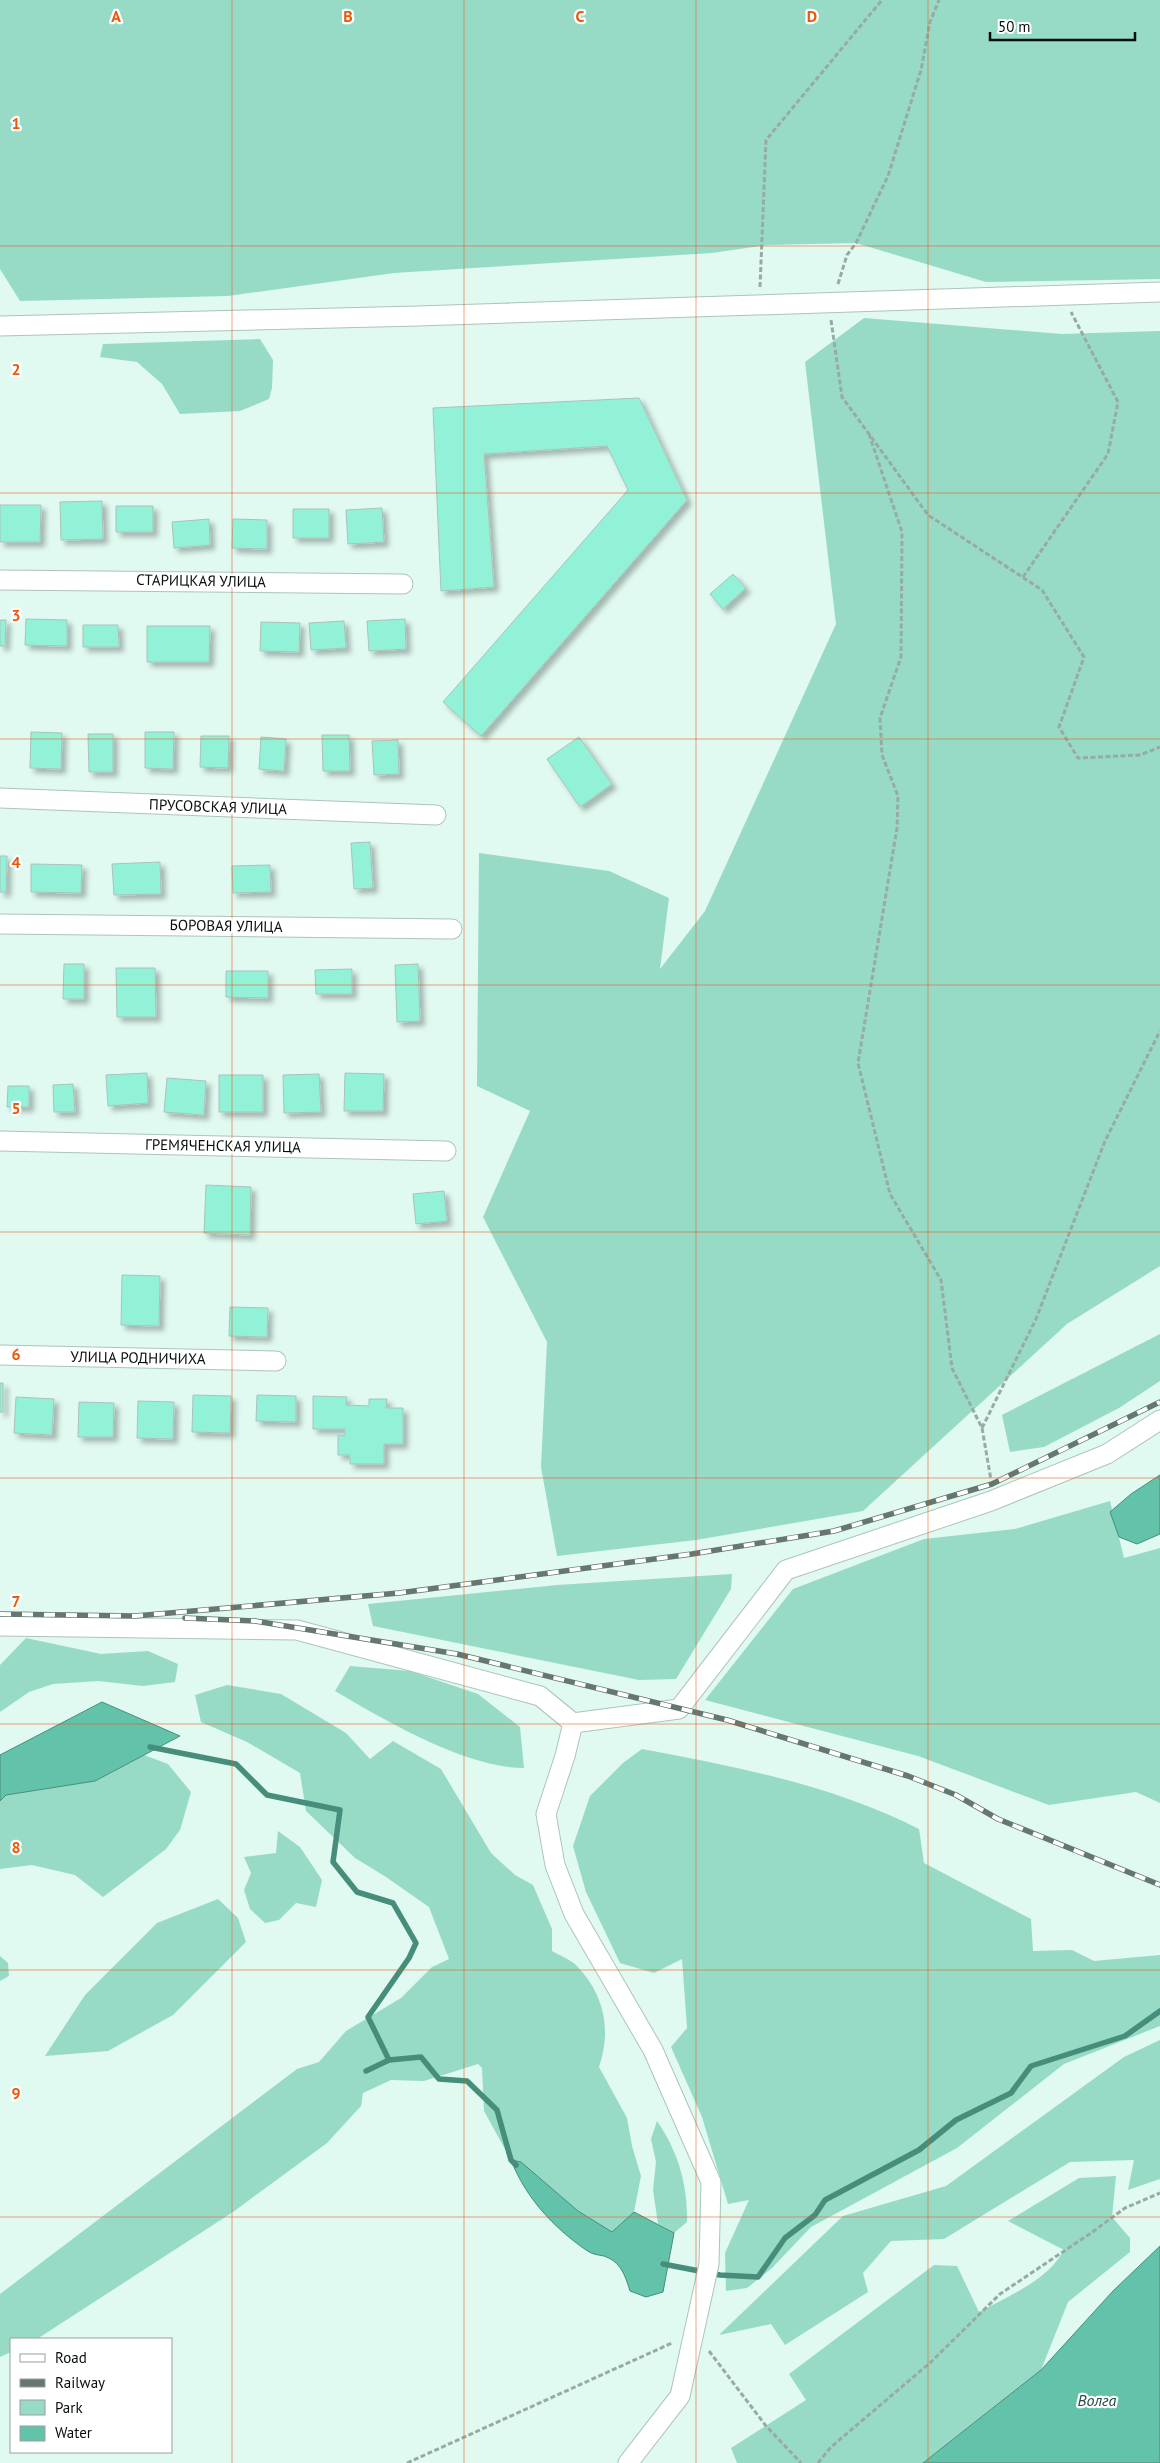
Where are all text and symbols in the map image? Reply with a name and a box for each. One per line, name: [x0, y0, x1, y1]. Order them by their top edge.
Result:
text: A: [111, 6, 121, 26]
text: B: [343, 6, 353, 26]
text: C: [576, 6, 585, 26]
text: D: [807, 6, 817, 26]
scale bar: [990, 10, 1135, 42]
text: 50 m: [998, 17, 1031, 36]
text: 1: [11, 113, 21, 133]
text: 2: [11, 359, 21, 379]
street label: СТАРИЦКАЯ УЛИЦА: [136, 570, 266, 591]
text: 3: [11, 605, 21, 625]
street label: ПРУСОВСКАЯ УЛИЦА: [149, 795, 288, 818]
text: 4: [11, 852, 21, 872]
street label: БОРОВАЯ УЛИЦА: [169, 915, 283, 936]
text: 5: [11, 1098, 21, 1118]
street label: ГРЕМЯЧЕНСКАЯ УЛИЦА: [145, 1135, 301, 1156]
text: 6: [11, 1344, 21, 1364]
street label: УЛИЦА РОДНИЧИХА: [70, 1347, 206, 1368]
text: 7: [11, 1591, 21, 1611]
text: 8: [11, 1837, 21, 1857]
text: 9: [11, 2083, 21, 2103]
legend: [10, 2338, 172, 2453]
text: Road: [55, 2348, 87, 2367]
text: Railway: [55, 2373, 105, 2392]
water label: Волга: [1078, 2390, 1117, 2410]
text: Park: [55, 2398, 83, 2417]
text: Water: [55, 2423, 92, 2442]

